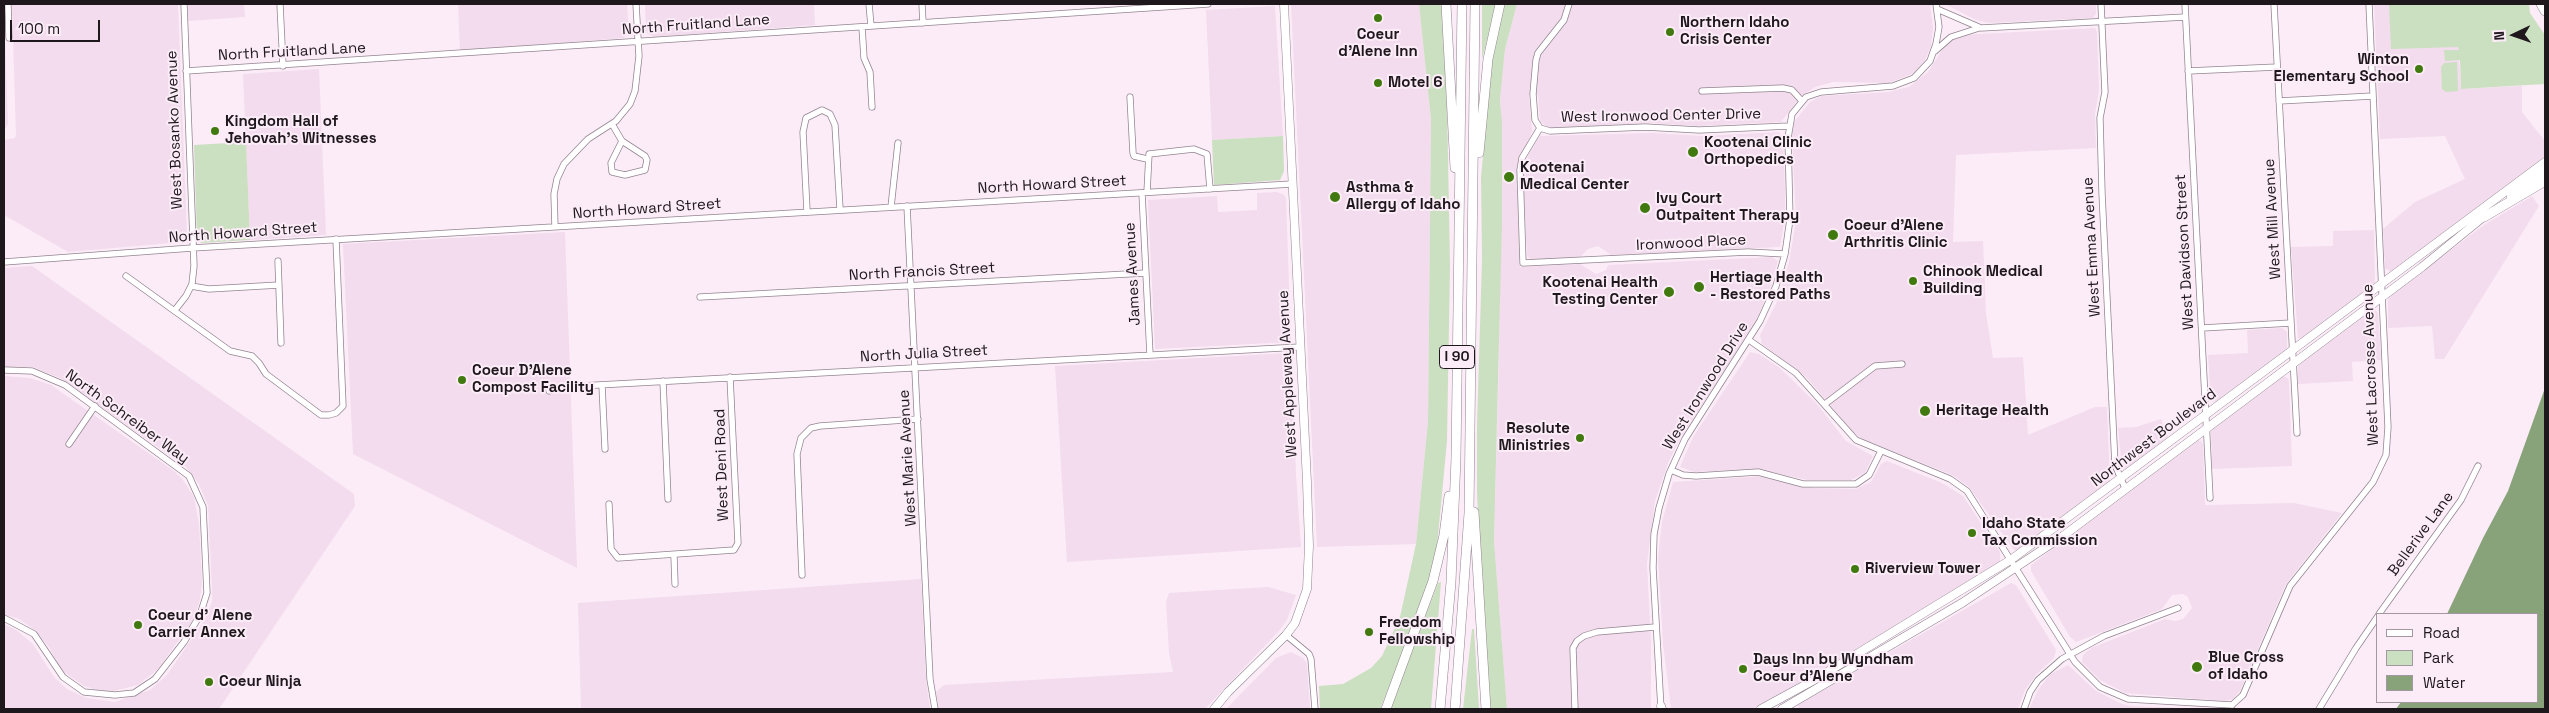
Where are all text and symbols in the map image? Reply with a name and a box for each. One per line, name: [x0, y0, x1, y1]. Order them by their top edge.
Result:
scale bar: [12, 10, 102, 42]
north arrow: [2489, 10, 2539, 60]
street label: North Fruitland Lane: [621, 11, 771, 39]
marker: Coeur d'Alene Inn: [1372, 12, 1384, 24]
place label: Northern Idaho Crisis Center: [1680, 14, 1790, 49]
text: 100 m: [18, 19, 60, 38]
place label: Coeur d'Alene Inn: [1338, 26, 1418, 61]
marker: Northern Idaho Crisis Center: [1664, 26, 1676, 38]
text: N: [2490, 31, 2508, 41]
street label: North Fruitland Lane: [218, 39, 366, 65]
street label: West Bosanko Avenue: [163, 50, 187, 210]
place label: Winton Elementary School: [2274, 51, 2409, 86]
marker: Winton Elementary School: [2413, 63, 2425, 75]
place label: Motel 6: [1388, 74, 1442, 92]
marker: Motel 6: [1372, 77, 1384, 89]
street label: West Ironwood Center Drive: [1561, 105, 1761, 127]
place label: Kingdom Hall of Jehovah's Witnesses: [225, 113, 376, 148]
marker: Kingdom Hall of Jehovah's Witnesses: [209, 125, 221, 137]
place label: Kootenai Clinic Orthopedics: [1704, 134, 1812, 169]
marker: Kootenai Clinic Orthopedics: [1686, 145, 1700, 159]
street label: West Mill Avenue: [2261, 158, 2285, 280]
place label: Kootenai Medical Center: [1520, 159, 1629, 194]
marker: Kootenai Medical Center: [1502, 170, 1516, 184]
street label: North Howard Street: [977, 172, 1127, 198]
street label: West Davidson Street: [2172, 174, 2198, 330]
street label: West Emma Avenue: [2079, 177, 2105, 317]
place label: Asthma & Allergy of Idaho: [1346, 179, 1460, 214]
marker: Asthma & Allergy of Idaho: [1328, 190, 1342, 204]
place label: Ivy Court Outpaitent Therapy: [1656, 190, 1799, 225]
street label: North Howard Street: [572, 195, 722, 223]
marker: Ivy Court Outpaitent Therapy: [1638, 201, 1652, 215]
place label: Coeur d'Alene Arthritis Clinic: [1844, 217, 1948, 252]
street label: North Howard Street: [168, 219, 318, 247]
street label: James Avenue: [1121, 222, 1145, 326]
marker: Coeur d'Alene Arthritis Clinic: [1826, 228, 1840, 242]
street label: Ironwood Place: [1635, 231, 1747, 255]
street label: North Francis Street: [848, 259, 996, 285]
place label: Chinook Medical Building: [1923, 263, 2043, 298]
place label: Hertiage Health - Restored Paths: [1710, 269, 1831, 304]
place label: Kootenai Health Testing Center: [1543, 274, 1658, 309]
marker: Chinook Medical Building: [1907, 275, 1919, 287]
marker: Hertiage Health - Restored Paths: [1692, 280, 1706, 294]
street label: West Lacrosse Avenue: [2359, 284, 2383, 446]
marker: Kootenai Health Testing Center: [1662, 285, 1676, 299]
street label: West Appleway Avenue: [1275, 290, 1301, 458]
street label: West Ironwood Drive: [1659, 319, 1753, 453]
street label: North Julia Street: [860, 342, 988, 366]
road number: I 90: [1440, 346, 1474, 368]
place label: Coeur D'Alene Compost Facility: [472, 362, 594, 397]
street label: North Schreiber Way: [62, 366, 192, 468]
marker: Coeur D'Alene Compost Facility: [456, 374, 468, 386]
street label: Northwest Boulevard: [2088, 385, 2220, 491]
street label: West Marie Avenue: [895, 389, 921, 527]
place label: Heritage Health: [1936, 402, 2049, 420]
marker: Heritage Health: [1918, 404, 1932, 418]
street label: West Deni Road: [711, 408, 733, 522]
place label: Resolute Ministries: [1499, 420, 1570, 455]
marker: Resolute Ministries: [1574, 432, 1586, 444]
street label: Bellerive Lane: [2384, 488, 2458, 580]
place label: Idaho State Tax Commission: [1982, 515, 2097, 550]
marker: Idaho State Tax Commission: [1966, 527, 1978, 539]
place label: Riverview Tower: [1865, 560, 1980, 578]
marker: Riverview Tower: [1849, 563, 1861, 575]
place label: Coeur d' Alene Carrier Annex: [148, 607, 252, 642]
legend: [2376, 613, 2539, 703]
place label: Freedom Fellowship: [1379, 614, 1455, 649]
marker: Coeur d' Alene Carrier Annex: [132, 619, 144, 631]
text: Road: [2423, 623, 2460, 642]
marker: Freedom Fellowship: [1363, 626, 1375, 638]
text: Park: [2423, 648, 2454, 667]
place label: Blue Cross of Idaho: [2208, 649, 2284, 684]
place label: Days Inn by Wyndham Coeur d'Alene: [1753, 651, 1913, 686]
marker: Blue Cross of Idaho: [2190, 660, 2204, 674]
marker: Days Inn by Wyndham Coeur d'Alene: [1737, 663, 1749, 675]
place label: Coeur Ninja: [219, 673, 301, 691]
text: Water: [2423, 673, 2465, 692]
marker: Coeur Ninja: [203, 676, 215, 688]

